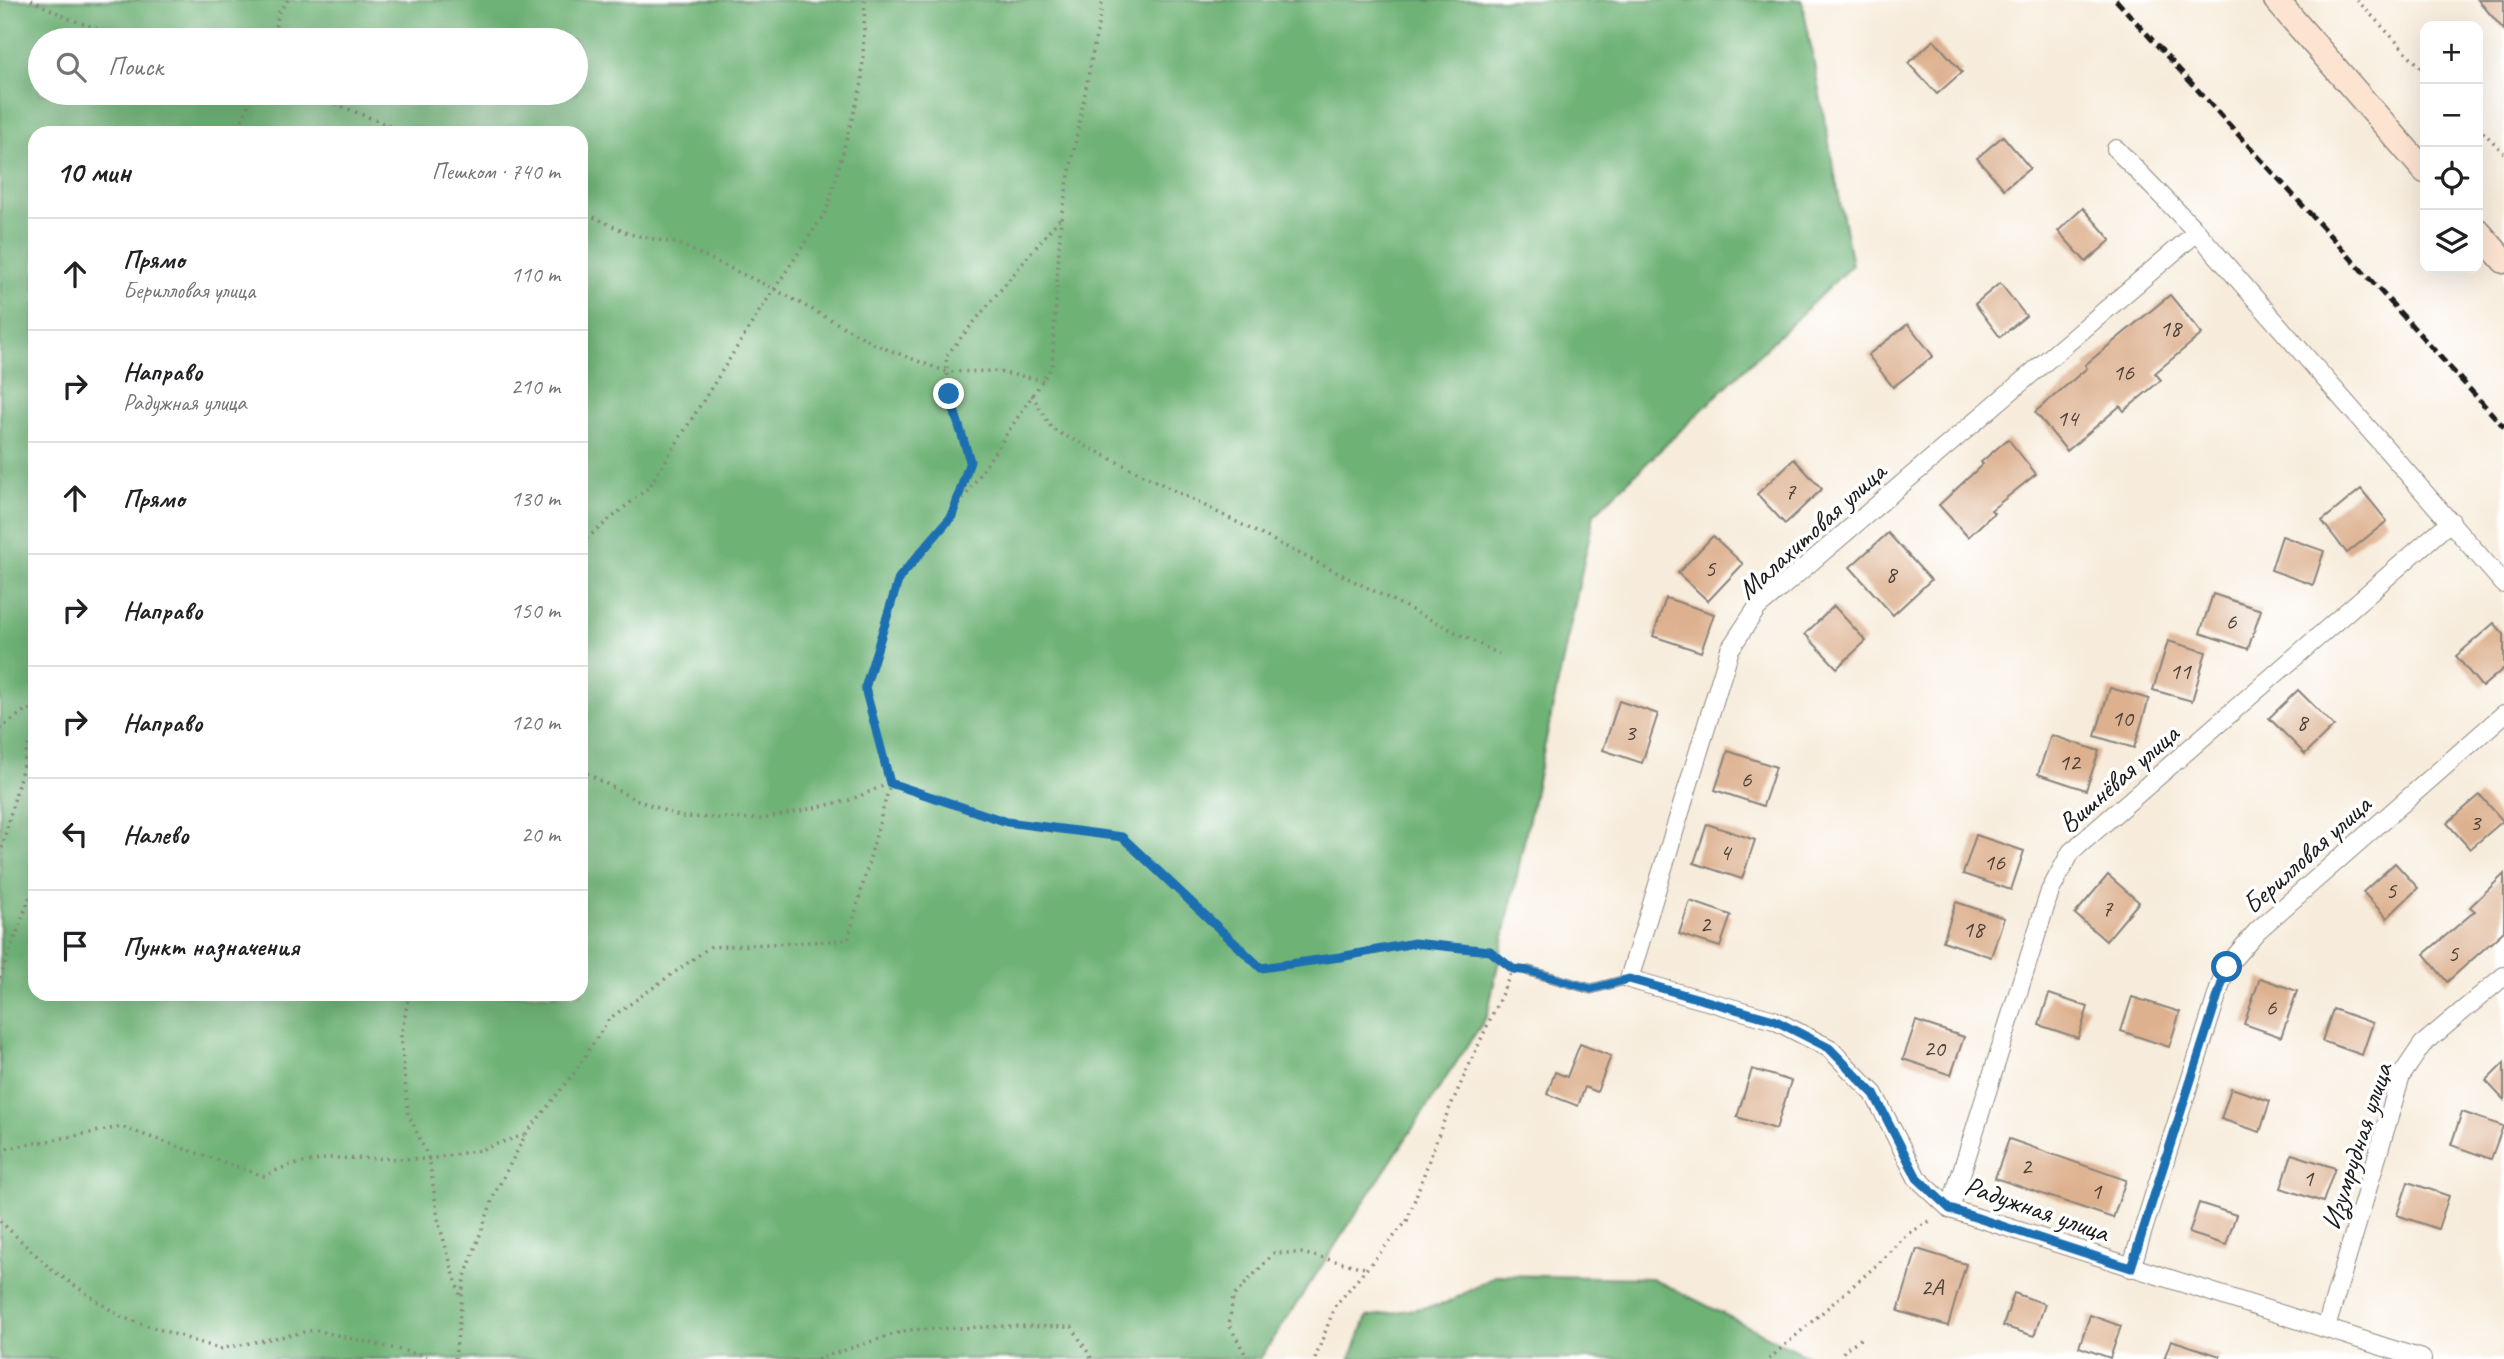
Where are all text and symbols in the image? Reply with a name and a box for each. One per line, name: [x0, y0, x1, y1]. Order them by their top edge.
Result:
map controls: [2420, 21, 2483, 273]
button: +: [2420, 21, 2483, 84]
search box: [28, 28, 588, 105]
icon: search: [52, 48, 90, 86]
text: Поиск: [108, 50, 163, 83]
button: −: [2420, 84, 2483, 147]
button: locate: [2420, 147, 2483, 210]
text: 10 мин: [56, 153, 131, 191]
text: Пешком · 740 m: [432, 157, 560, 186]
button: layers: [2420, 210, 2483, 273]
text: Прямо: [123, 243, 185, 276]
icon: ahead: [56, 255, 94, 293]
text: 110 m: [511, 260, 560, 289]
text: Берилловая улица: [123, 276, 255, 305]
house number: 18: [2159, 313, 2183, 343]
text: Направо: [123, 355, 202, 388]
house number: 16: [2112, 357, 2135, 387]
icon: right: [56, 367, 94, 405]
text: 210 m: [511, 372, 560, 401]
route end: [933, 378, 964, 409]
text: Радужная улица: [123, 388, 246, 417]
house number: 14: [2056, 403, 2080, 433]
street label: Малахитовая улица: [1730, 453, 1895, 606]
house number: 7: [1785, 476, 1797, 506]
icon: ahead: [56, 479, 94, 517]
text: Прямо: [123, 482, 185, 515]
text: 130 m: [511, 484, 560, 513]
house number: 5: [1705, 553, 1717, 583]
house number: 8: [1886, 559, 1899, 589]
icon: right: [56, 591, 94, 629]
text: Направо: [123, 594, 202, 627]
text: 150 m: [511, 596, 560, 625]
house number: 6: [2226, 606, 2238, 636]
house number: 11: [2169, 656, 2192, 686]
icon: right: [56, 703, 94, 741]
house number: 10: [2111, 703, 2135, 733]
text: Направо: [123, 706, 202, 739]
house number: 8: [2297, 707, 2310, 737]
text: 120 m: [511, 708, 560, 737]
street label: Вишнёвая улица: [2051, 715, 2187, 840]
house number: 3: [1625, 717, 1638, 747]
house number: 12: [2058, 747, 2082, 777]
house number: 6: [1741, 764, 1753, 794]
street label: Берилловая улица: [2235, 786, 2379, 921]
house number: 3: [2470, 807, 2483, 837]
icon: left: [56, 815, 94, 853]
text: Налево: [123, 818, 189, 851]
text: 20 m: [521, 820, 560, 849]
house number: 4: [1720, 837, 1733, 867]
house number: 16: [1983, 847, 2006, 877]
house number: 5: [2386, 875, 2398, 905]
house number: 7: [2102, 893, 2114, 923]
house number: 2: [1700, 909, 1713, 939]
house number: 18: [1962, 914, 1986, 944]
icon: arrive: [56, 927, 94, 965]
text: Пункт назначения: [123, 930, 299, 963]
house number: 5: [2448, 938, 2460, 968]
route start: [2211, 951, 2242, 982]
house number: 6: [2266, 992, 2278, 1022]
house number: 20: [1923, 1033, 1947, 1063]
street label: Изумрудная улица: [2313, 1057, 2401, 1234]
house number: 2: [2021, 1151, 2034, 1181]
house number: 1: [2303, 1163, 2315, 1193]
street label: Радужная улица: [1960, 1167, 2115, 1250]
house number: 1: [2091, 1176, 2103, 1206]
house number: 2А: [1921, 1272, 1944, 1302]

